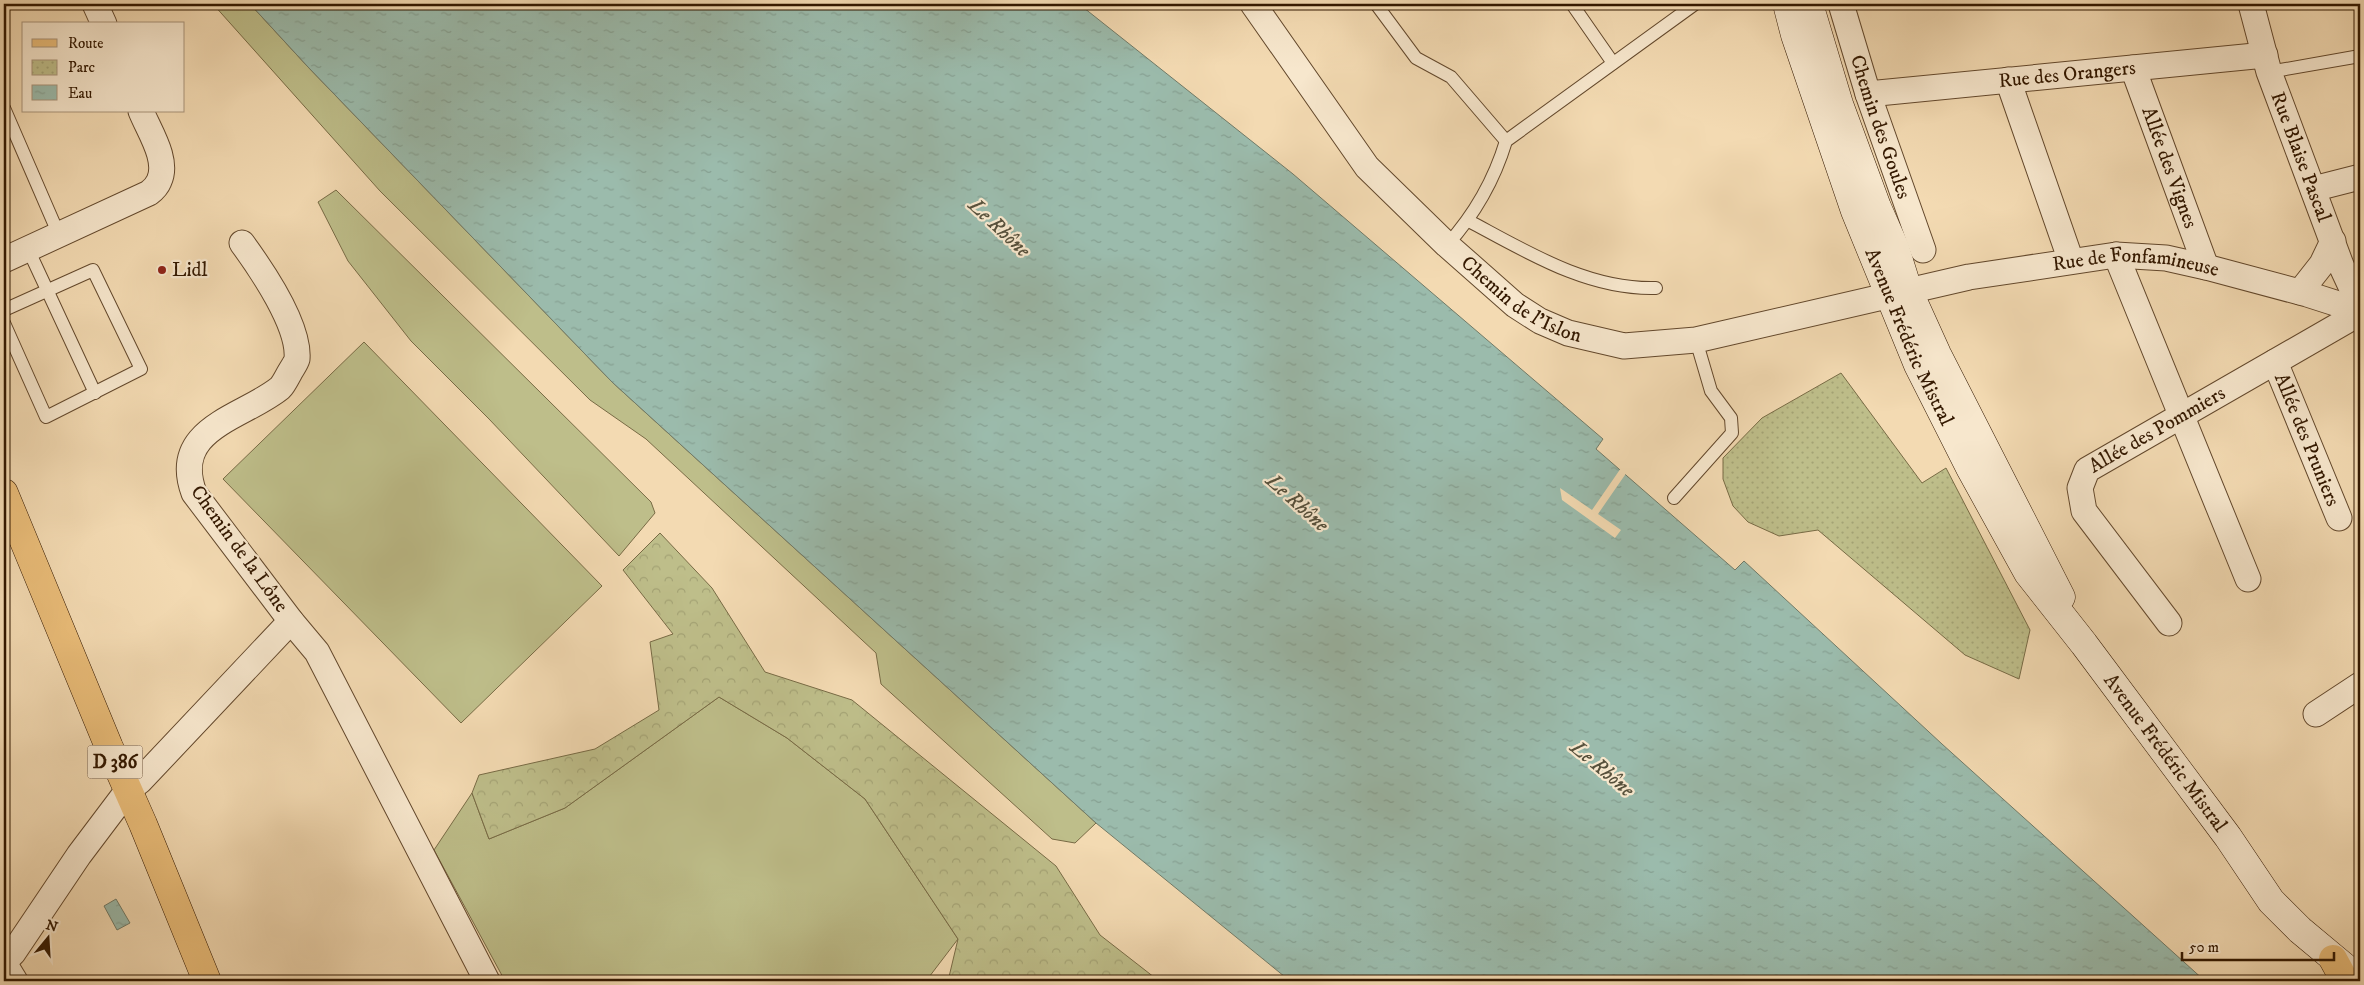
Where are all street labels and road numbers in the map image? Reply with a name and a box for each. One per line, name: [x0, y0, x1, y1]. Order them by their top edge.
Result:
street label: Chemin des Goules: [1844, 52, 1917, 202]
street label: Rue des Orangers: [1997, 55, 2137, 94]
street label: Rue Blaise Pascal: [2265, 88, 2336, 225]
street label: Allée des Vignes: [2136, 103, 2203, 232]
street label: Rue de Fonfamineuse: [2051, 242, 2222, 282]
street label: Avenue Frédéric Mistral: [1859, 245, 1959, 430]
street label: Chemin de l'Islon: [1456, 251, 1584, 348]
street label: Allée des Pruniers: [2268, 369, 2345, 510]
street label: Allée des Pommiers: [2084, 381, 2230, 479]
street label: Chemin de la Lône: [184, 481, 294, 617]
street label: Avenue Frédéric Mistral: [2098, 669, 2232, 837]
road number: D 386: [88, 746, 142, 779]

